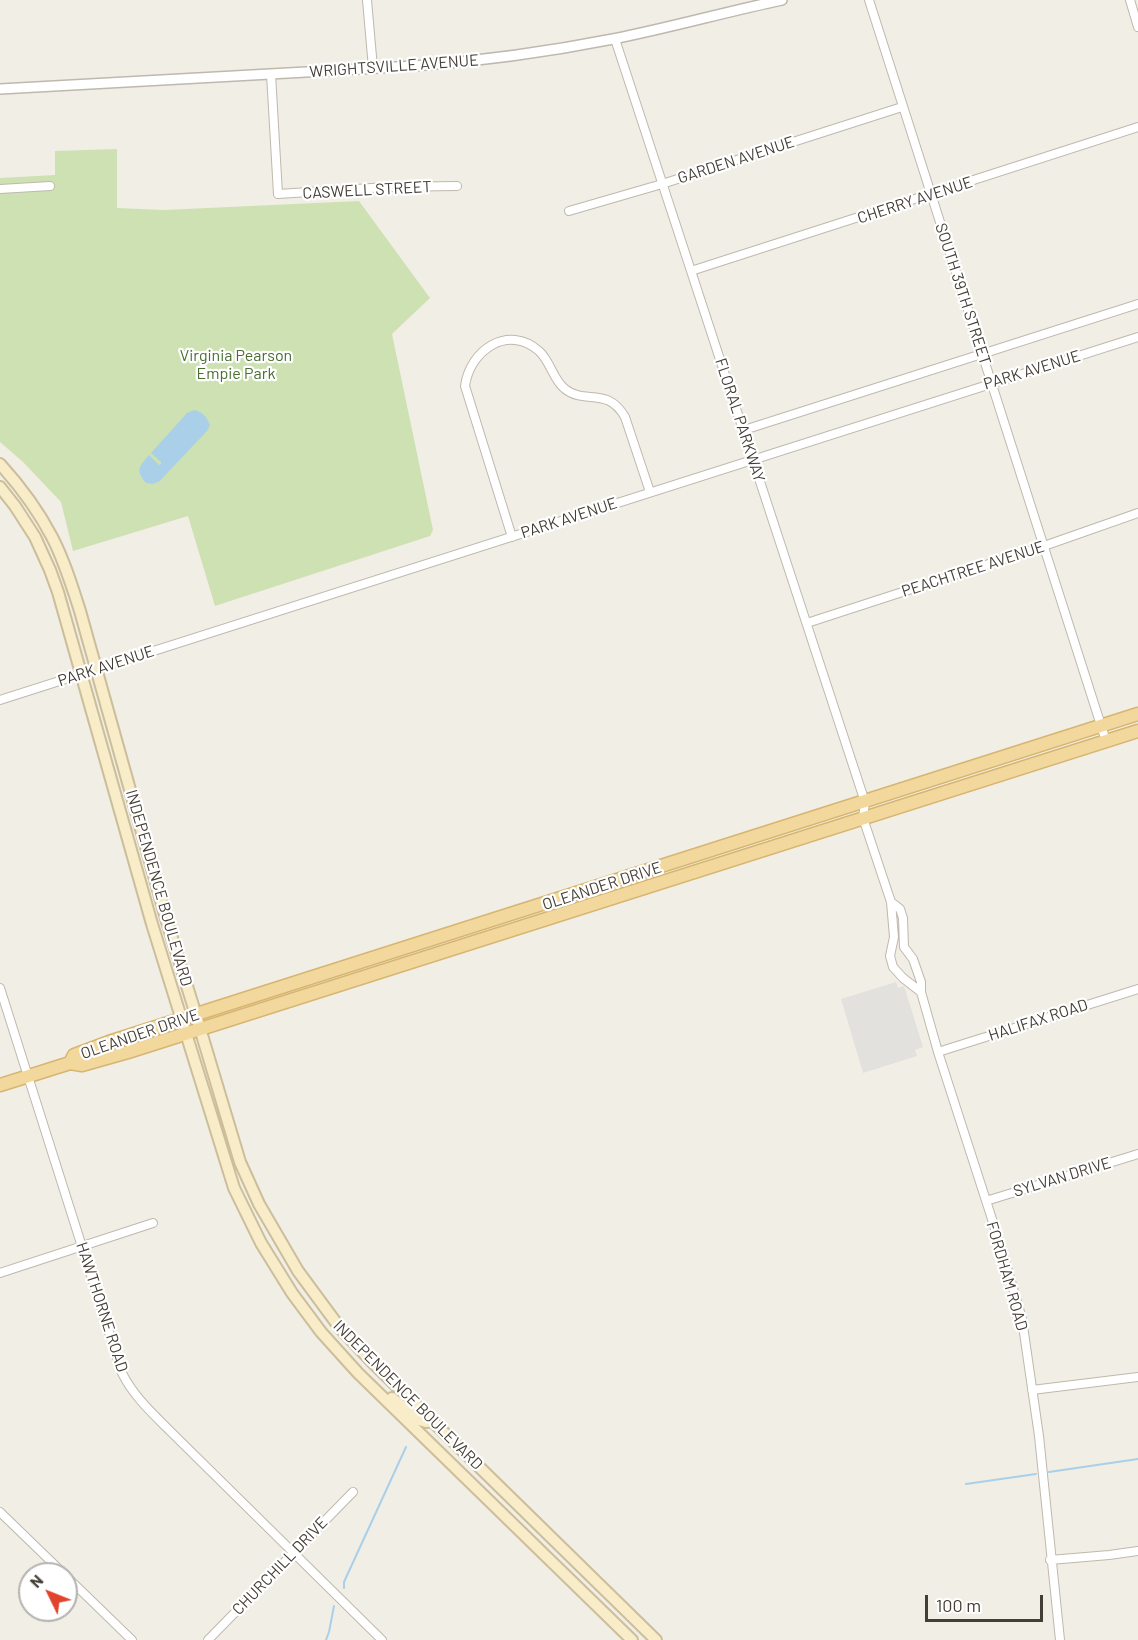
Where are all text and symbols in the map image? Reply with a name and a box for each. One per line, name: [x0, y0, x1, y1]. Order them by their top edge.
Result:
street label: WRIGHTSVILLE AVENUE: [309, 50, 479, 82]
street label: GARDEN AVENUE: [675, 132, 797, 188]
street label: CHERRY AVENUE: [855, 172, 975, 228]
street label: CASWELL STREET: [302, 177, 432, 203]
street label: SOUTH 39TH STREET: [931, 221, 995, 367]
park label: Virginia Pearson Empie Park: [180, 346, 292, 384]
street label: PARK AVENUE: [981, 346, 1083, 394]
street label: FLORAL PARKWAY: [711, 356, 769, 484]
street label: PARK AVENUE: [518, 493, 620, 543]
street label: PEACHTREE AVENUE: [899, 537, 1047, 601]
street label: PARK AVENUE: [55, 641, 157, 691]
street label: INDEPENDENCE BOULEVARD: [122, 787, 196, 989]
street label: OLEANDER DRIVE: [540, 858, 664, 914]
street label: HALIFAX ROAD: [986, 995, 1090, 1045]
street label: OLEANDER DRIVE: [78, 1005, 202, 1063]
street label: SYLVAN DRIVE: [1011, 1153, 1113, 1201]
street label: FORDHAM ROAD: [982, 1219, 1032, 1333]
street label: HAWTHORNE ROAD: [72, 1240, 132, 1374]
street label: INDEPENDENCE BOULEVARD: [329, 1316, 487, 1474]
street label: CHURCHILL DRIVE: [228, 1513, 332, 1619]
north arrow: [18, 1562, 78, 1622]
text: N: [25, 1570, 47, 1591]
scale bar: [928, 1583, 1046, 1621]
text: 100 m: [936, 1594, 981, 1616]

